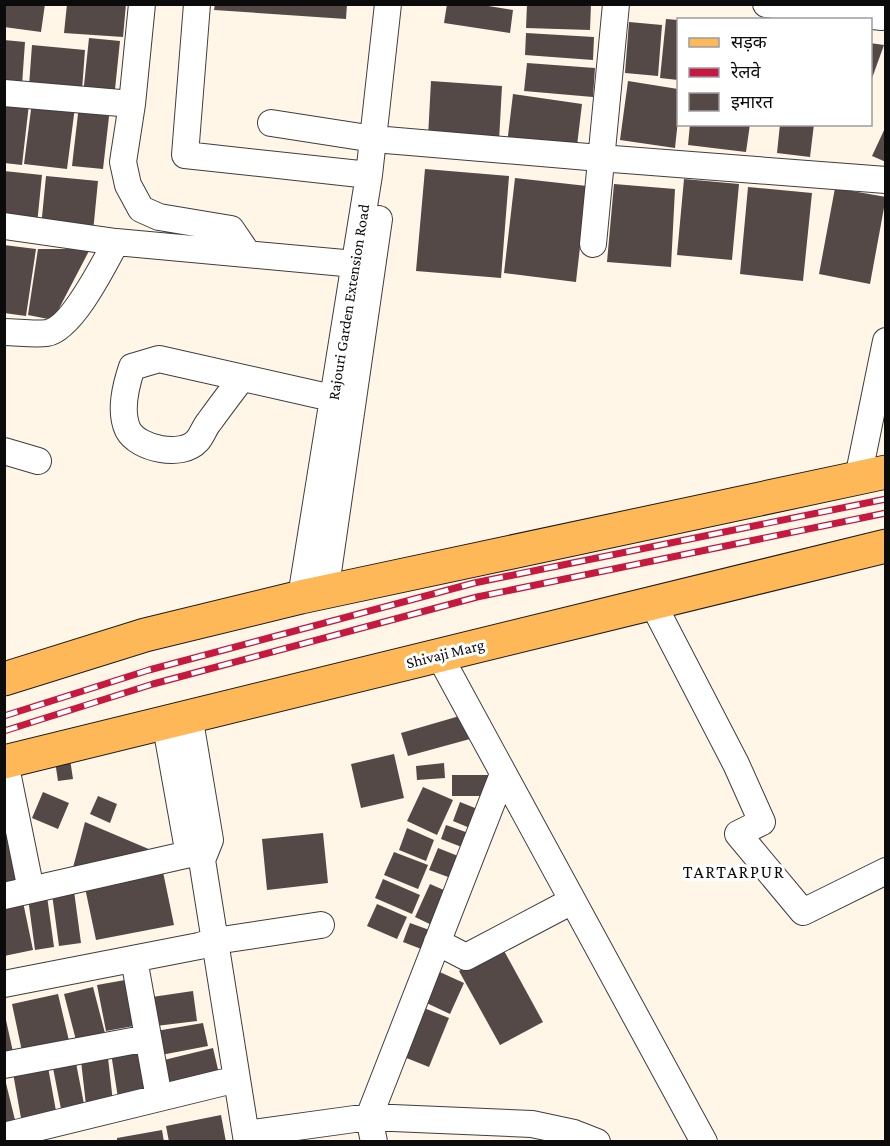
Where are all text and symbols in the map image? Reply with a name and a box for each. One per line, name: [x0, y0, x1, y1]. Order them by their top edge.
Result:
legend: [677, 18, 872, 126]
text: सड़क: [731, 32, 768, 52]
text: रेलवे: [730, 61, 762, 82]
text: इमारत: [731, 92, 774, 112]
street label: Rajouri Garden Extension Road: [325, 202, 373, 401]
street label: Shivaji Marg: [404, 636, 486, 672]
district label: TARTARPUR: [683, 862, 785, 882]

